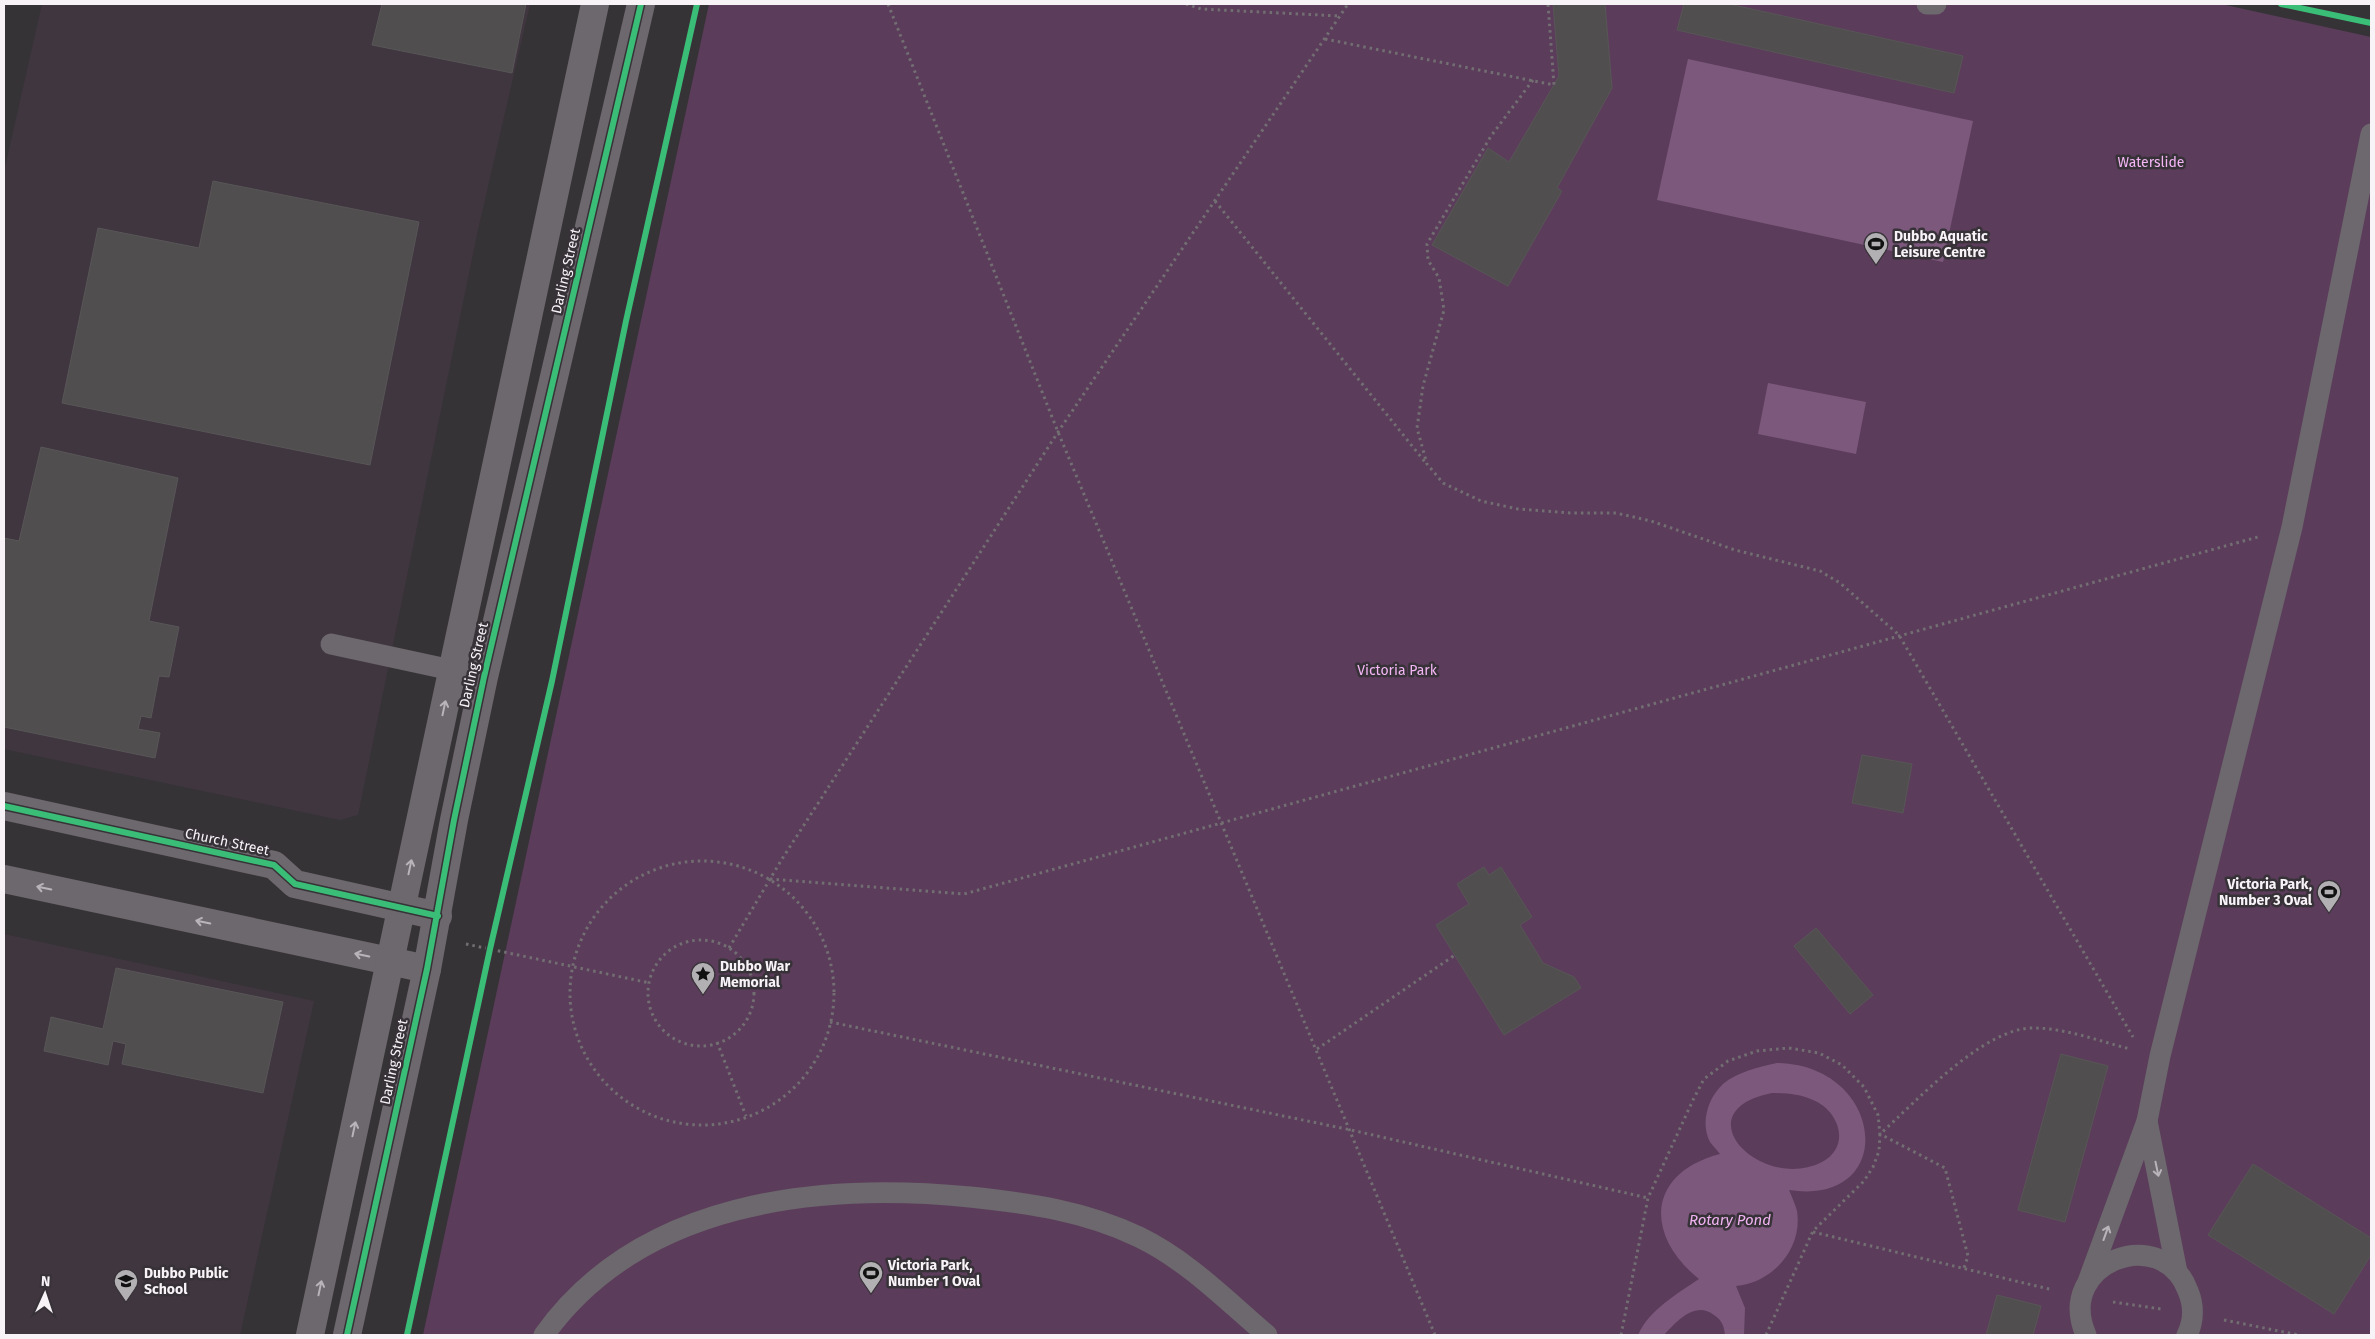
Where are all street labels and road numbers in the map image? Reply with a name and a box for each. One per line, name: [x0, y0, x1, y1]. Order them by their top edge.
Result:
street label: Darling Street: [548, 226, 584, 315]
street label: Darling Street: [456, 620, 492, 709]
street label: Church Street: [183, 825, 272, 859]
street label: Darling Street: [377, 1017, 412, 1106]

